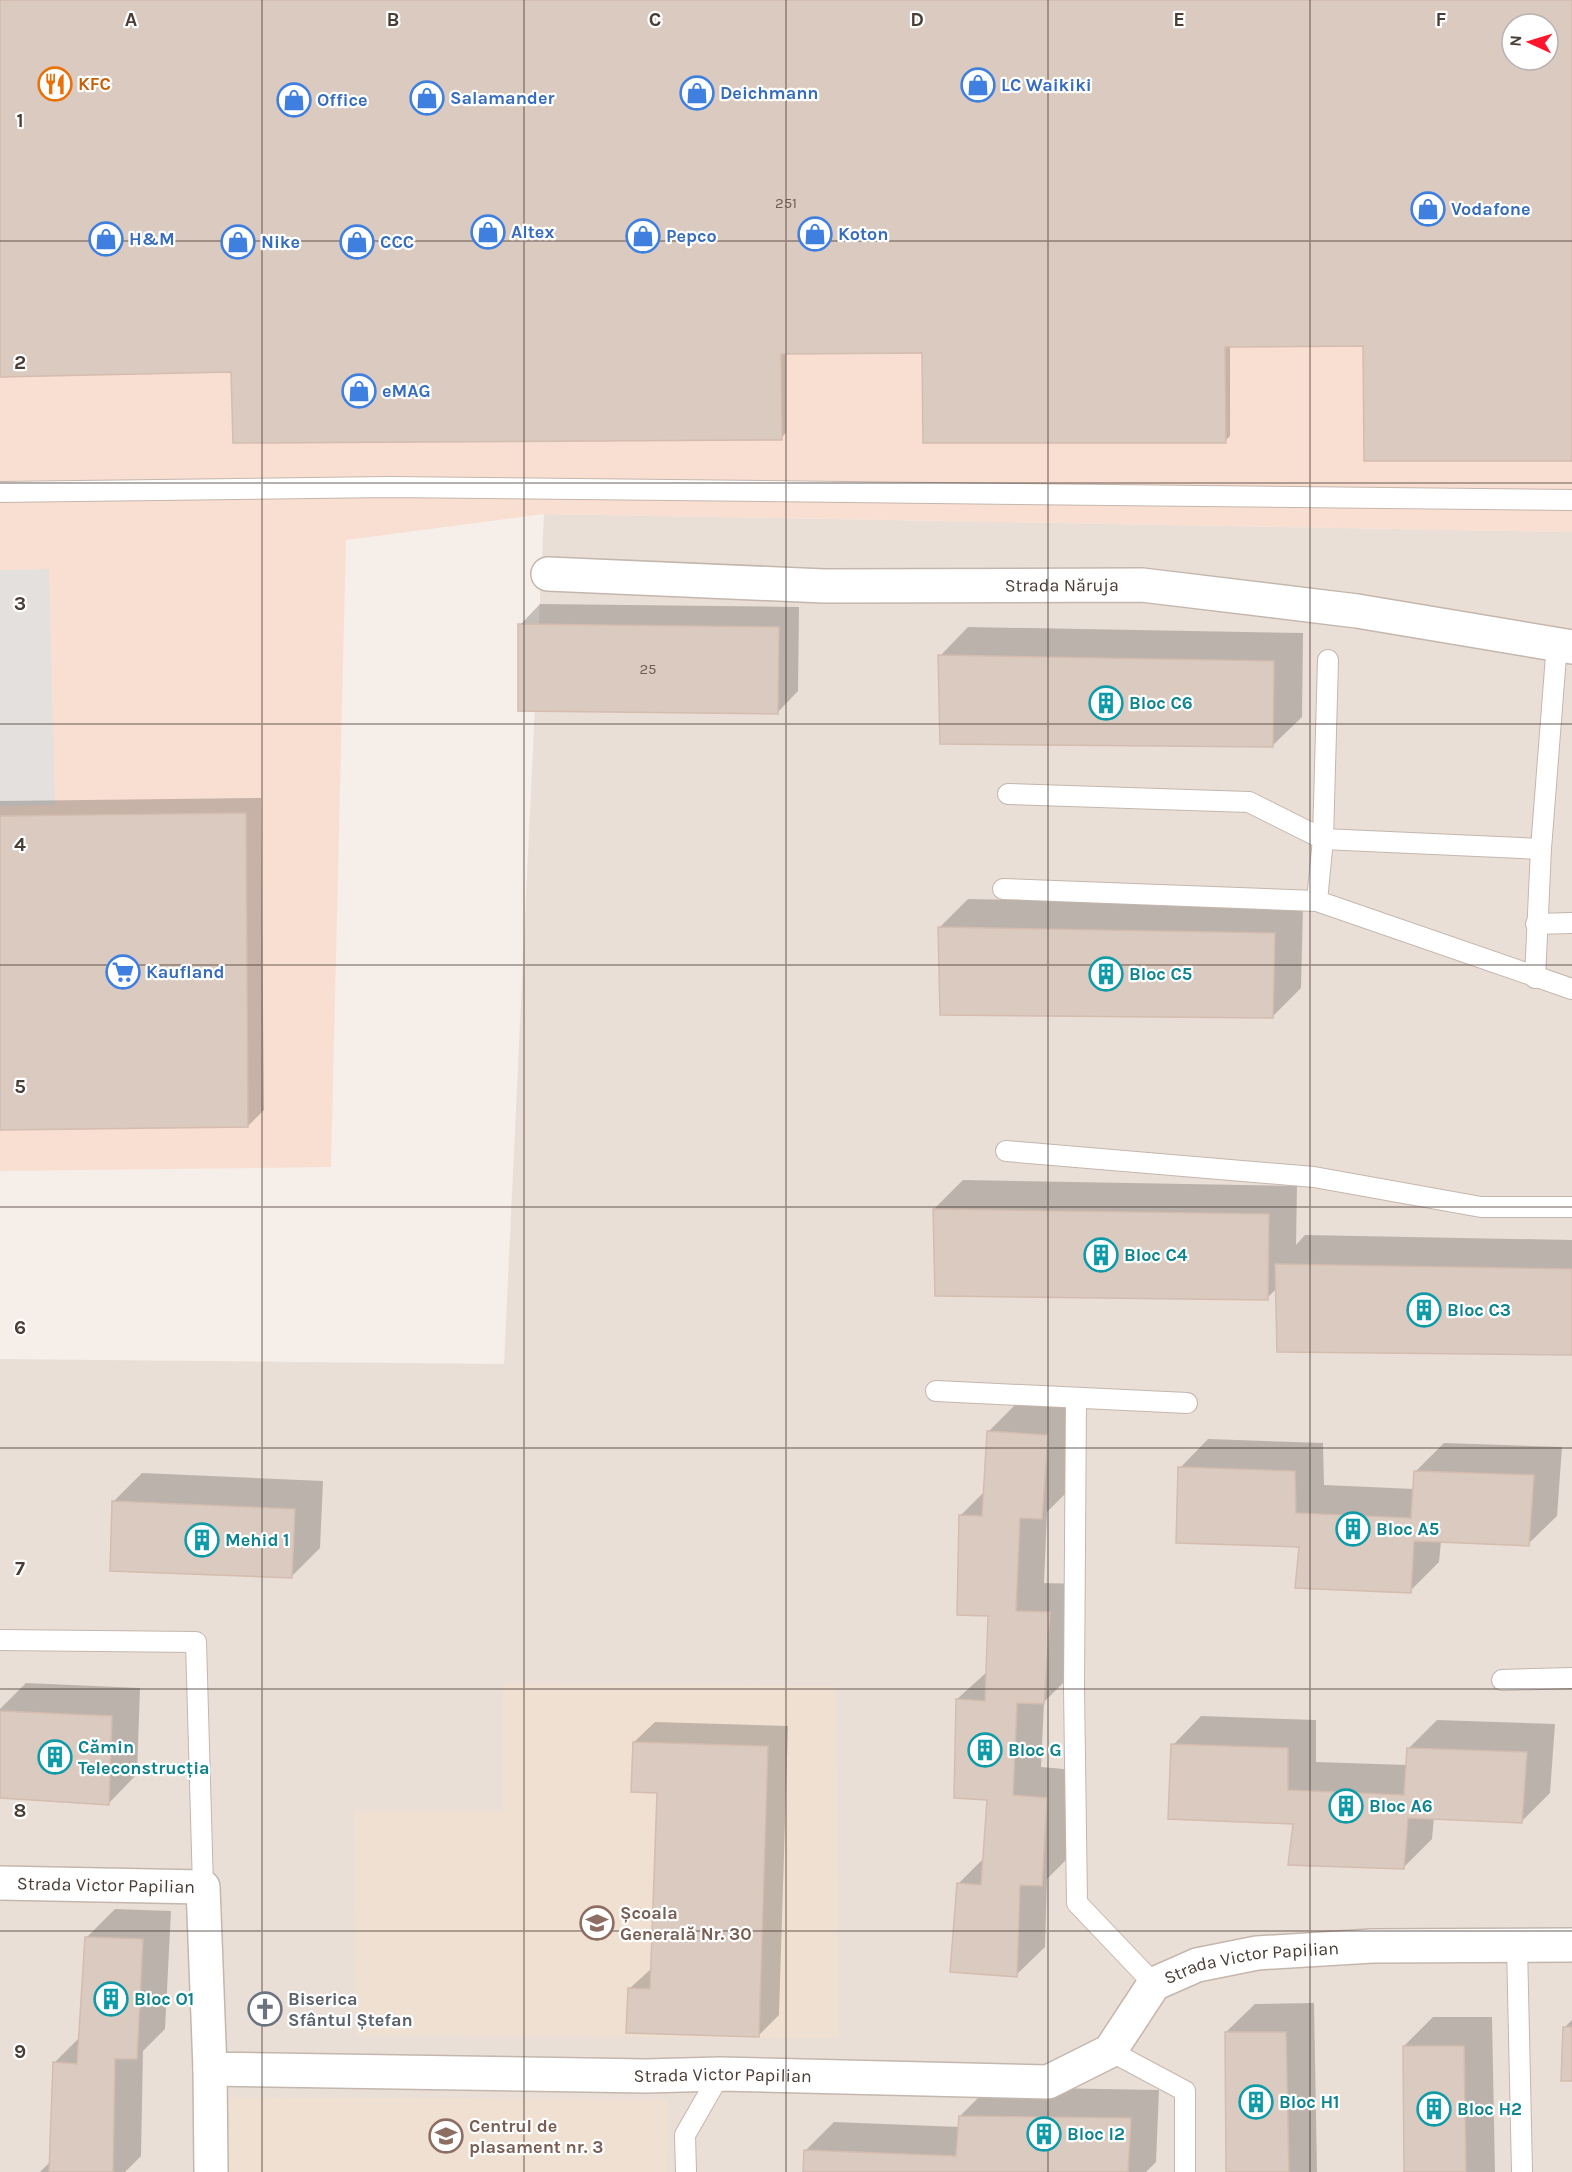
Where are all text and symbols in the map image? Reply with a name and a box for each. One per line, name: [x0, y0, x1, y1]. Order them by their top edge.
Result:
text: A: [125, 8, 138, 31]
text: B: [387, 8, 399, 31]
text: C: [649, 8, 661, 31]
text: D: [910, 8, 924, 31]
text: E: [1173, 8, 1185, 31]
text: F: [1436, 8, 1447, 31]
north arrow: [1500, 12, 1560, 72]
text: N: [1506, 35, 1525, 47]
restaurant icon: KFC: [37, 66, 73, 102]
shop icon: LC Waikiki: [960, 67, 996, 103]
place label: KFC: [78, 73, 111, 95]
place label: LC Waikiki: [1001, 74, 1092, 96]
shop icon: Deichmann: [679, 75, 715, 111]
shop icon: Salamander: [409, 80, 445, 116]
shop icon: Office: [276, 82, 312, 118]
place label: Deichmann: [720, 82, 819, 104]
place label: Salamander: [450, 87, 555, 109]
place label: Office: [317, 89, 368, 111]
text: 1: [16, 109, 24, 132]
shop icon: Vodafone: [1410, 191, 1446, 227]
house number: 251: [775, 194, 797, 212]
place label: Vodafone: [1451, 198, 1530, 220]
shop icon: Altex: [470, 214, 506, 250]
shop icon: Koton: [797, 216, 833, 252]
shop icon: Pepco: [625, 218, 661, 254]
shop icon: H&M: [88, 221, 124, 257]
place label: Altex: [511, 221, 554, 243]
place label: Koton: [838, 223, 888, 245]
shop icon: Nike: [220, 224, 256, 260]
shop icon: CCC: [339, 224, 375, 260]
place label: Pepco: [666, 225, 717, 247]
place label: H&M: [129, 228, 175, 250]
place label: Nike: [261, 231, 300, 253]
place label: CCC: [380, 231, 414, 253]
text: 2: [14, 351, 26, 374]
shop icon: eMAG: [341, 373, 377, 409]
place label: eMAG: [382, 380, 431, 402]
street label: Strada Năruja: [1005, 574, 1119, 596]
text: 3: [14, 592, 26, 615]
house number: 25: [639, 660, 657, 678]
building icon: Bloc C6: [1088, 685, 1124, 721]
place label: Bloc C6: [1129, 692, 1193, 714]
text: 4: [14, 833, 26, 856]
supermarket icon: Kaufland: [105, 954, 141, 990]
building icon: Bloc C5: [1088, 956, 1124, 992]
place label: Kaufland: [146, 961, 224, 983]
place label: Bloc C5: [1129, 963, 1192, 985]
text: 5: [14, 1075, 26, 1098]
building icon: Bloc C4: [1083, 1237, 1119, 1273]
place label: Bloc C4: [1124, 1244, 1188, 1266]
building icon: Bloc C3: [1406, 1292, 1442, 1328]
place label: Bloc C3: [1447, 1299, 1511, 1321]
text: 6: [14, 1316, 26, 1339]
building icon: Bloc A5: [1335, 1511, 1371, 1547]
place label: Bloc A5: [1376, 1518, 1439, 1540]
building icon: Mehid 1: [184, 1522, 220, 1558]
place label: Mehid 1: [225, 1529, 289, 1551]
text: 7: [15, 1557, 25, 1580]
building icon: Bloc G: [967, 1732, 1003, 1768]
place label: Cămin Teleconstrucția: [78, 1736, 210, 1779]
building icon: Cămin Teleconstrucția: [37, 1739, 73, 1775]
place label: Bloc G: [1008, 1739, 1062, 1761]
building icon: Bloc A6: [1328, 1788, 1364, 1824]
place label: Bloc A6: [1369, 1795, 1433, 1817]
text: 8: [14, 1799, 26, 1822]
street label: Strada Victor Papilian: [17, 1872, 195, 1898]
place label: Școala Generală Nr. 30: [620, 1902, 752, 1945]
school or university icon: Școala Generală Nr. 30: [579, 1905, 615, 1941]
street label: Strada Victor Papilian: [1161, 1937, 1340, 1989]
building icon: Bloc O1: [93, 1981, 129, 2017]
place label: Bloc O1: [134, 1988, 194, 2010]
place label: Biserica Sfântul Ștefan: [288, 1988, 413, 2031]
church icon: Biserica Sfântul Ștefan: [247, 1991, 283, 2027]
text: 9: [14, 2040, 26, 2063]
street label: Strada Victor Papilian: [633, 2063, 812, 2087]
building icon: Bloc H1: [1238, 2084, 1274, 2120]
place label: Bloc H1: [1279, 2091, 1340, 2113]
building icon: Bloc H2: [1416, 2091, 1452, 2127]
place label: Bloc H2: [1457, 2098, 1522, 2120]
place label: Centrul de plasament nr. 3: [469, 2115, 603, 2158]
building icon: Bloc I2: [1026, 2116, 1062, 2152]
school or university icon: Centrul de plasament nr. 3: [428, 2118, 464, 2154]
place label: Bloc I2: [1067, 2123, 1125, 2145]

